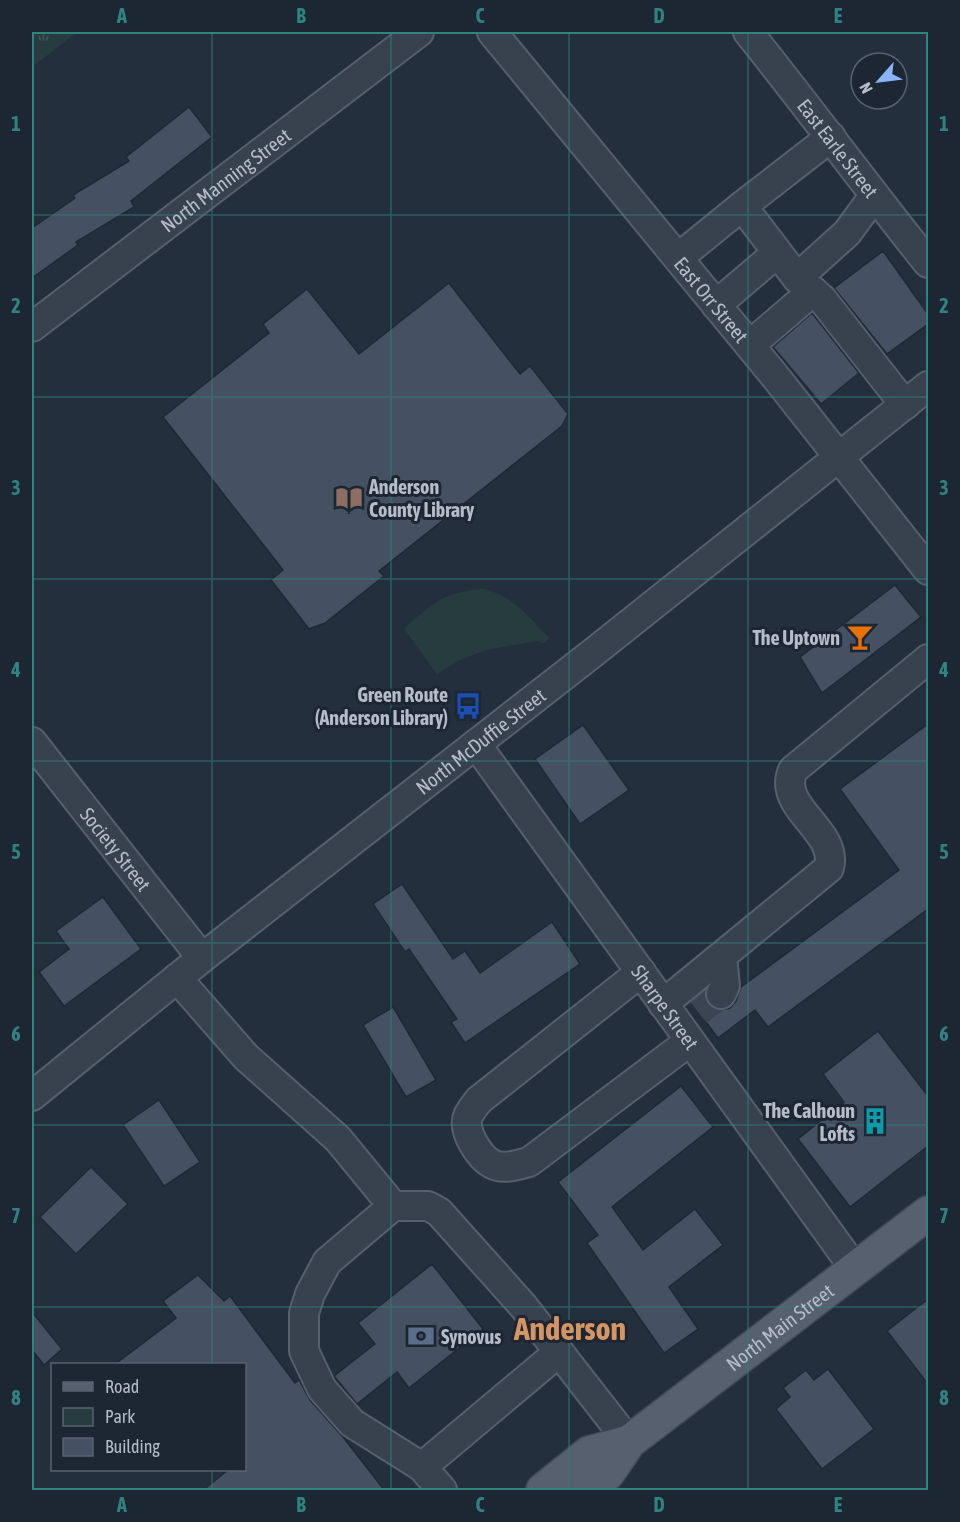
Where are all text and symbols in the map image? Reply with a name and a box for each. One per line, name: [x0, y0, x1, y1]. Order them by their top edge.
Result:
text: A: [116, 4, 127, 27]
text: B: [296, 4, 306, 27]
text: C: [476, 4, 485, 27]
text: D: [653, 4, 665, 27]
text: E: [834, 4, 843, 27]
north arrow: [849, 51, 909, 111]
text: N: [856, 80, 876, 96]
street label: East Earle Street: [793, 94, 884, 202]
text: 1: [11, 112, 21, 135]
text: 1: [939, 112, 949, 135]
street label: North Manning Street: [156, 123, 295, 236]
street label: East Orr Street: [670, 252, 754, 347]
text: 2: [11, 294, 21, 317]
text: 2: [939, 294, 949, 317]
place label: Anderson County Library: [368, 475, 475, 521]
text: 3: [11, 476, 21, 499]
text: 3: [939, 476, 949, 499]
library icon: Anderson County Library: [334, 483, 364, 513]
bar icon: The Uptown: [845, 622, 875, 652]
place label: The Uptown: [752, 626, 840, 649]
text: 4: [10, 658, 21, 681]
text: 4: [938, 658, 949, 681]
place label: Green Route (Anderson Library): [315, 683, 448, 729]
street label: North McDuffie Street: [411, 683, 550, 798]
bus stop icon: Green Route (Anderson Library): [453, 691, 483, 721]
street label: Society Street: [76, 803, 156, 895]
text: 5: [11, 840, 21, 863]
text: 5: [939, 840, 949, 863]
street label: Sharpe Street: [627, 960, 704, 1054]
text: 6: [11, 1022, 21, 1045]
text: 6: [939, 1022, 949, 1045]
place label: The Calhoun Lofts: [763, 1099, 855, 1145]
building icon: The Calhoun Lofts: [860, 1106, 890, 1136]
text: 7: [11, 1204, 21, 1227]
text: 7: [939, 1204, 949, 1227]
street label: North Main Street: [721, 1278, 838, 1375]
district label: Anderson: [513, 1310, 626, 1347]
bank icon: Synovus: [406, 1321, 436, 1351]
place label: Synovus: [441, 1325, 501, 1348]
legend: [51, 1363, 246, 1471]
text: Road: [105, 1376, 139, 1397]
text: 8: [11, 1386, 21, 1409]
text: 8: [939, 1386, 949, 1409]
text: Park: [105, 1406, 135, 1427]
text: Building: [105, 1436, 160, 1457]
text: A: [116, 1493, 127, 1516]
text: B: [296, 1493, 306, 1516]
text: C: [476, 1493, 485, 1516]
text: D: [653, 1493, 665, 1516]
text: E: [834, 1493, 843, 1516]

